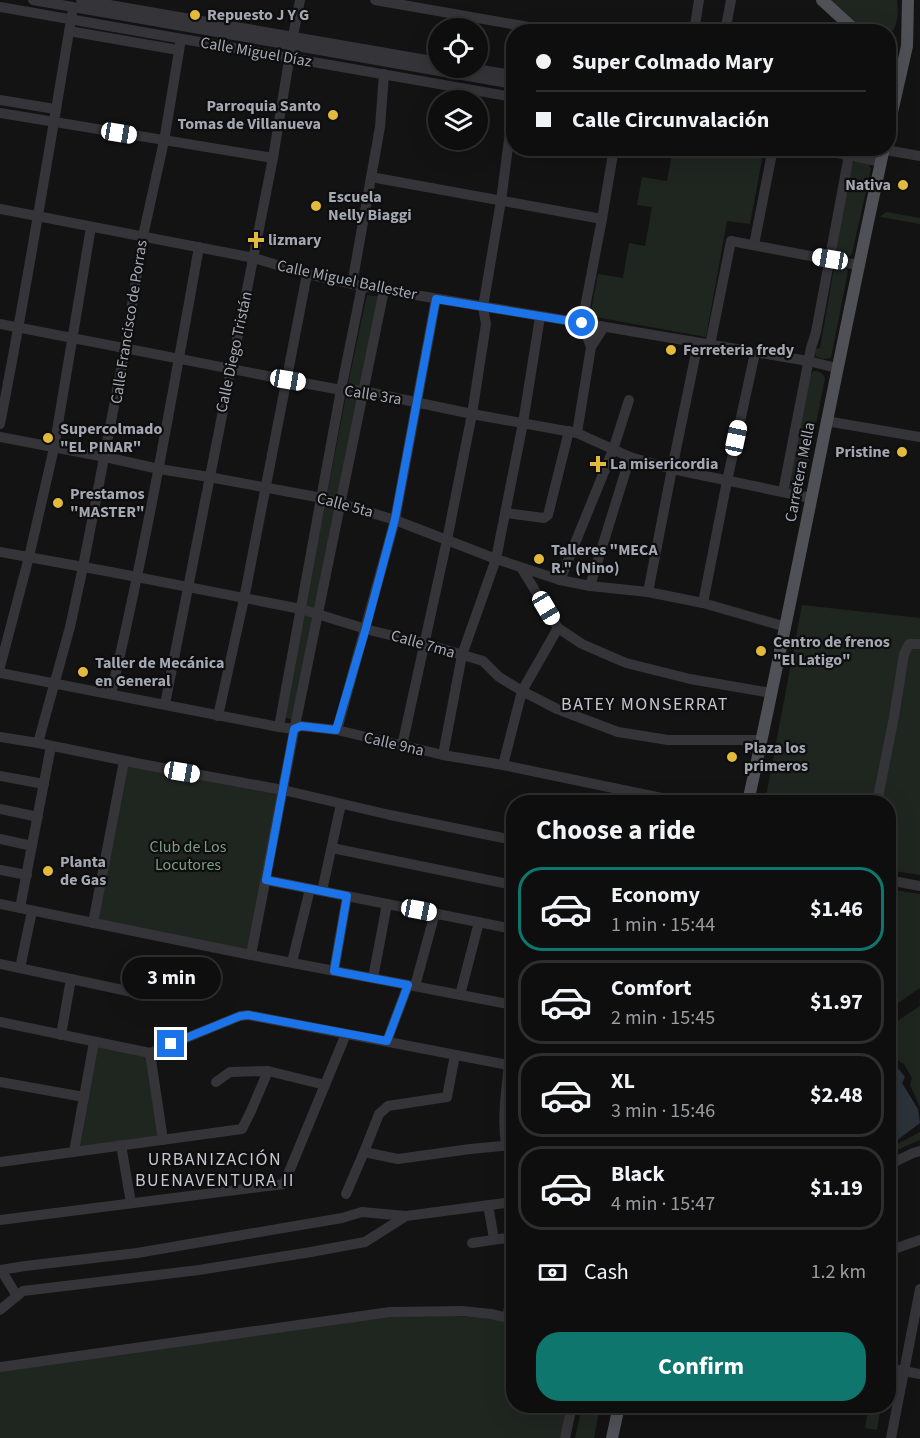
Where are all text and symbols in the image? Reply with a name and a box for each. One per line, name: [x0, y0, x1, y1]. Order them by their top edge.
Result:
place label: Repuesto J Y G: [207, 4, 309, 26]
marker: Repuesto J Y G: [188, 8, 202, 22]
map controls: [428, 18, 488, 150]
button: locate: [428, 18, 488, 78]
street label: Calle Miguel Díaz: [199, 31, 314, 73]
text: Super Colmado Mary: [572, 46, 774, 78]
button: layers: [428, 90, 488, 150]
place label: Parroquia Santo Tomas de Villanueva: [178, 95, 321, 135]
text: Calle Circunvalación: [572, 104, 769, 136]
marker: Parroquia Santo Tomas de Villanueva: [326, 108, 340, 122]
car: [100, 121, 138, 145]
place label: Nativa: [845, 174, 891, 196]
marker: Nativa: [896, 178, 910, 192]
place label: Escuela Nelly Biaggi: [328, 186, 412, 226]
marker: Escuela Nelly Biaggi: [309, 199, 323, 213]
place label: lizmary: [268, 229, 322, 251]
marker: lizmary: [249, 233, 263, 247]
street label: Calle Francisco de Porras: [105, 238, 153, 406]
car: [811, 247, 849, 271]
street label: Calle Miguel Ballester: [275, 254, 420, 306]
street label: Calle Diego Tristán: [210, 289, 258, 415]
route start: [568, 309, 595, 336]
place label: Ferreteria fredy: [683, 339, 795, 361]
marker: Ferreteria fredy: [664, 343, 678, 357]
car: [269, 368, 307, 392]
street label: Calle 3ra: [343, 380, 403, 410]
place label: Supercolmado "EL PINAR": [60, 418, 162, 458]
car: [723, 419, 749, 457]
street label: Carretera Mella: [780, 420, 820, 524]
marker: Supercolmado "EL PINAR": [41, 431, 55, 445]
place label: Pristine: [835, 441, 890, 463]
marker: Pristine: [895, 445, 909, 459]
place label: La misericordia: [610, 453, 718, 475]
marker: La misericordia: [591, 457, 605, 471]
place label: Prestamos "MASTER": [70, 483, 145, 523]
street label: Calle 5ta: [314, 487, 376, 523]
marker: Prestamos "MASTER": [51, 496, 65, 510]
place label: Talleres "MECA R." (Nino): [551, 539, 658, 579]
marker: Talleres "MECA R." (Nino): [532, 552, 546, 566]
car: [529, 588, 563, 628]
street label: Calle 7ma: [388, 624, 458, 664]
place label: Centro de frenos "El Latigo": [773, 631, 890, 671]
marker: Centro de frenos "El Latigo": [754, 644, 768, 658]
place label: Taller de Mecánica en General: [95, 652, 225, 692]
marker: Taller de Mecánica en General: [76, 665, 90, 679]
district label: BATEY MONSERRAT: [561, 692, 729, 717]
street label: Calle 9na: [362, 726, 426, 762]
place label: Plaza los primeros: [744, 737, 808, 777]
marker: Plaza los primeros: [725, 750, 739, 764]
car: [163, 760, 201, 784]
text: Choose a ride: [536, 811, 696, 850]
park label: Club de Los Locutores: [150, 836, 227, 876]
place label: Planta de Gas: [60, 851, 106, 891]
marker: Planta de Gas: [41, 864, 55, 878]
text: Economy: [611, 879, 700, 911]
icon: car: [539, 882, 593, 936]
text: $1.46: [810, 893, 863, 925]
car: [400, 898, 438, 922]
text: 1 min · 15:44: [611, 911, 715, 939]
callout: 3 min: [122, 957, 220, 999]
text: 3 min: [147, 964, 196, 992]
text: Comfort: [611, 972, 692, 1004]
icon: car: [539, 975, 593, 1029]
text: $1.97: [810, 986, 863, 1018]
text: 2 min · 15:45: [611, 1004, 715, 1032]
route end: [157, 1030, 184, 1057]
text: XL: [611, 1065, 635, 1097]
icon: car: [539, 1068, 593, 1122]
text: $2.48: [810, 1079, 863, 1111]
text: 3 min · 15:46: [611, 1097, 715, 1125]
district label: URBANIZACIÓN BUENAVENTURA II: [135, 1147, 295, 1193]
text: Black: [611, 1158, 665, 1190]
icon: car: [539, 1161, 593, 1215]
text: $1.19: [810, 1172, 863, 1204]
text: 4 min · 15:47: [611, 1190, 715, 1218]
icon: cash: [536, 1256, 569, 1289]
text: Cash: [584, 1256, 629, 1288]
text: 1.2 km: [811, 1258, 866, 1286]
button: Confirm: [536, 1332, 866, 1401]

